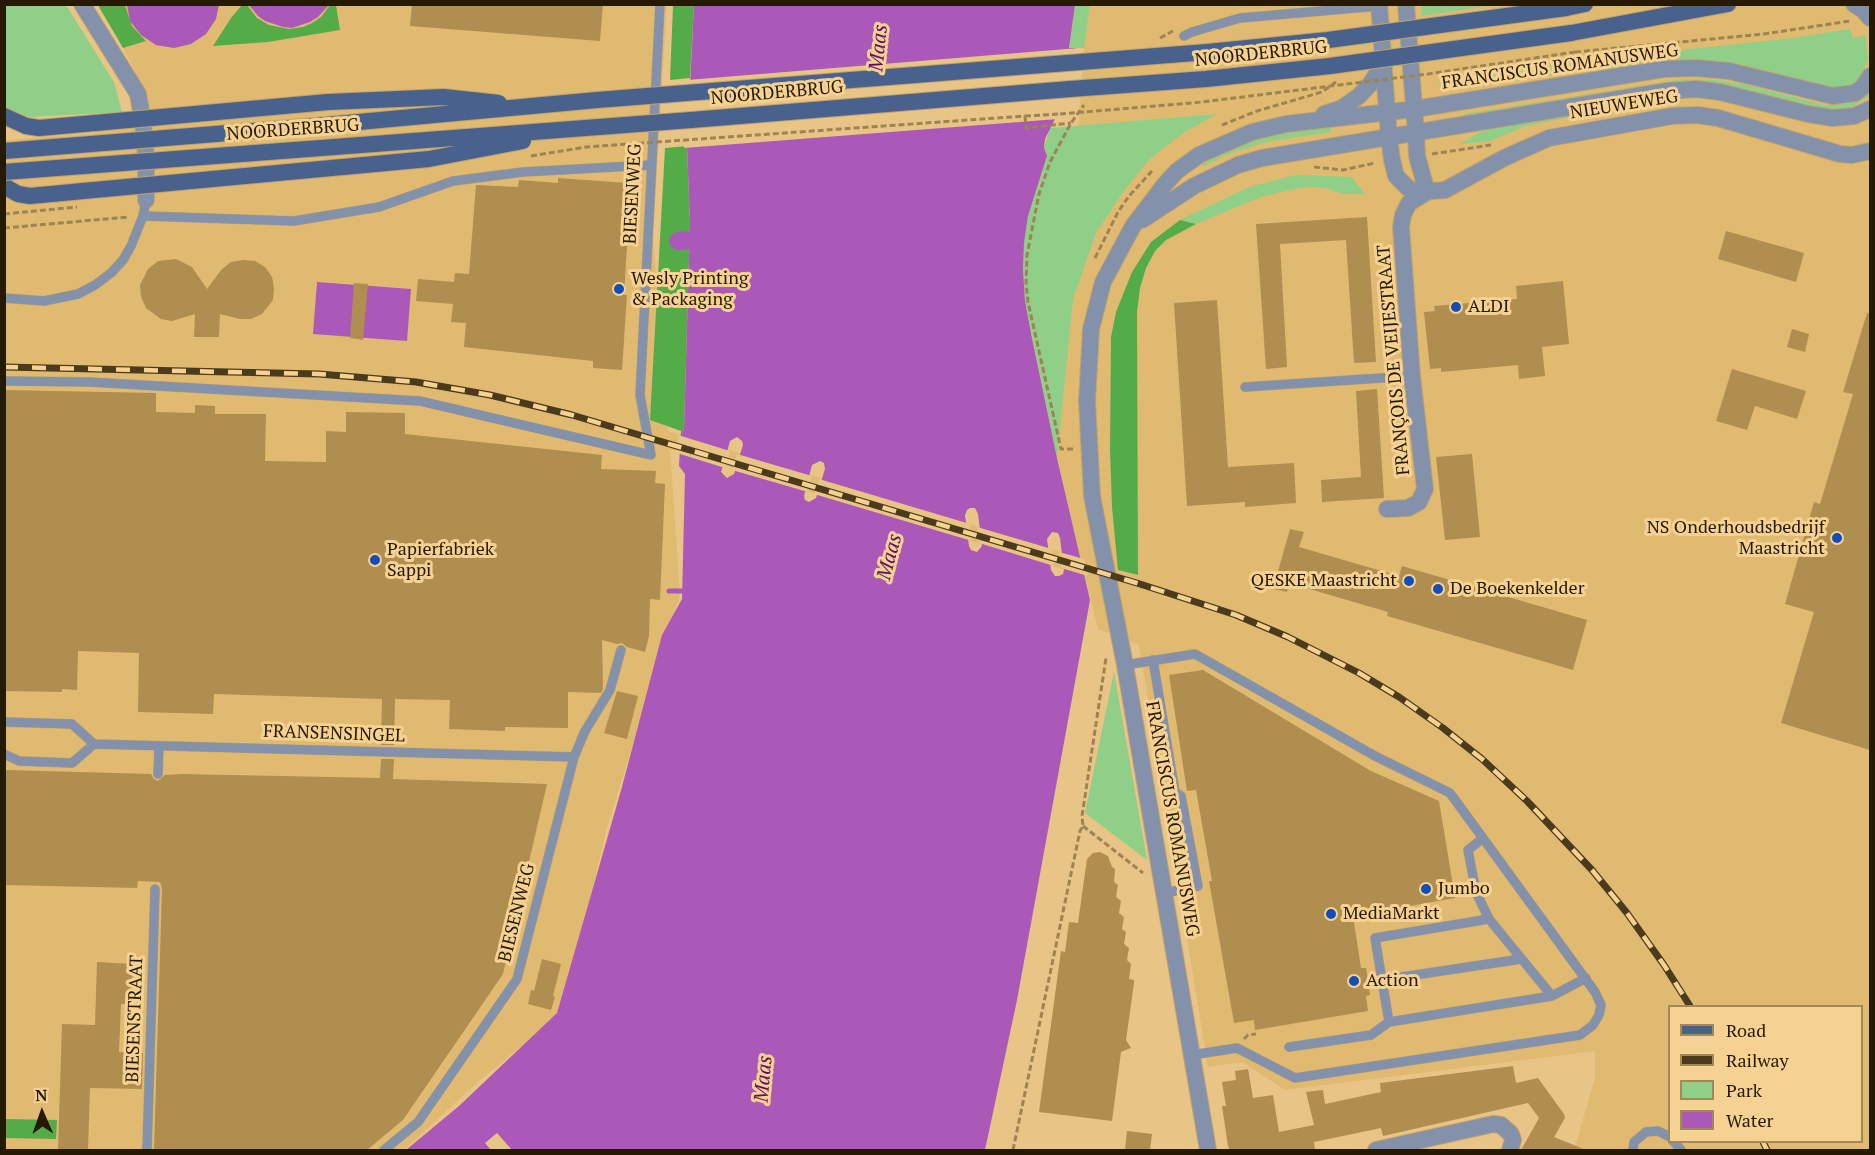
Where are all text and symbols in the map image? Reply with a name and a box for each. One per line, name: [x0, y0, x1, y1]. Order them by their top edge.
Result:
water label: Maas: [865, 23, 893, 73]
street label: NOORDERBRUG: [1194, 36, 1328, 72]
street label: FRANCISCUS ROMANUSWEG: [1440, 40, 1680, 94]
street label: NOORDERBRUG: [710, 76, 844, 110]
street label: NIEUWEWEG: [1568, 86, 1680, 124]
street label: NOORDERBRUG: [226, 115, 360, 145]
street label: BIESENWEG: [620, 143, 646, 245]
street label: FRANÇOIS DE VEIJESTRAAT: [1373, 244, 1415, 476]
place label: Wesly Printing & Packaging: [631, 268, 748, 310]
marker: Wesly Printing & Packaging: [612, 282, 626, 296]
place label: ALDI: [1468, 296, 1509, 318]
marker: ALDI: [1449, 300, 1463, 314]
place label: NS Onderhoudsbedrijf Maastricht: [1647, 517, 1825, 560]
water label: Maas: [872, 531, 908, 583]
marker: NS Onderhoudsbedrijf Maastricht: [1830, 531, 1844, 545]
place label: Papierfabriek Sappi: [387, 539, 494, 582]
marker: Papierfabriek Sappi: [368, 553, 382, 567]
place label: QESKE Maastricht: [1251, 570, 1397, 592]
marker: QESKE Maastricht: [1402, 574, 1416, 588]
place label: De Boekenkelder: [1450, 578, 1585, 600]
marker: De Boekenkelder: [1431, 582, 1445, 596]
street label: FRANCISCUS ROMANUSWEG: [1141, 700, 1203, 938]
street label: FRANSENSINGEL: [263, 721, 405, 747]
street label: BIESENWEG: [494, 861, 540, 965]
place label: Jumbo: [1438, 878, 1490, 900]
marker: Jumbo: [1419, 882, 1433, 896]
place label: MediaMarkt: [1343, 903, 1440, 925]
marker: MediaMarkt: [1324, 907, 1338, 921]
street label: BIESENSTRAAT: [122, 955, 148, 1083]
place label: Action: [1366, 970, 1419, 992]
marker: Action: [1347, 974, 1361, 988]
legend: [1668, 1005, 1863, 1143]
text: Road: [1726, 1018, 1766, 1042]
text: Railway: [1726, 1048, 1789, 1072]
water label: Maas: [750, 1055, 778, 1103]
text: Park: [1726, 1078, 1762, 1102]
north arrow: [12, 1083, 72, 1143]
text: N: [35, 1084, 48, 1106]
text: Water: [1726, 1108, 1773, 1132]

